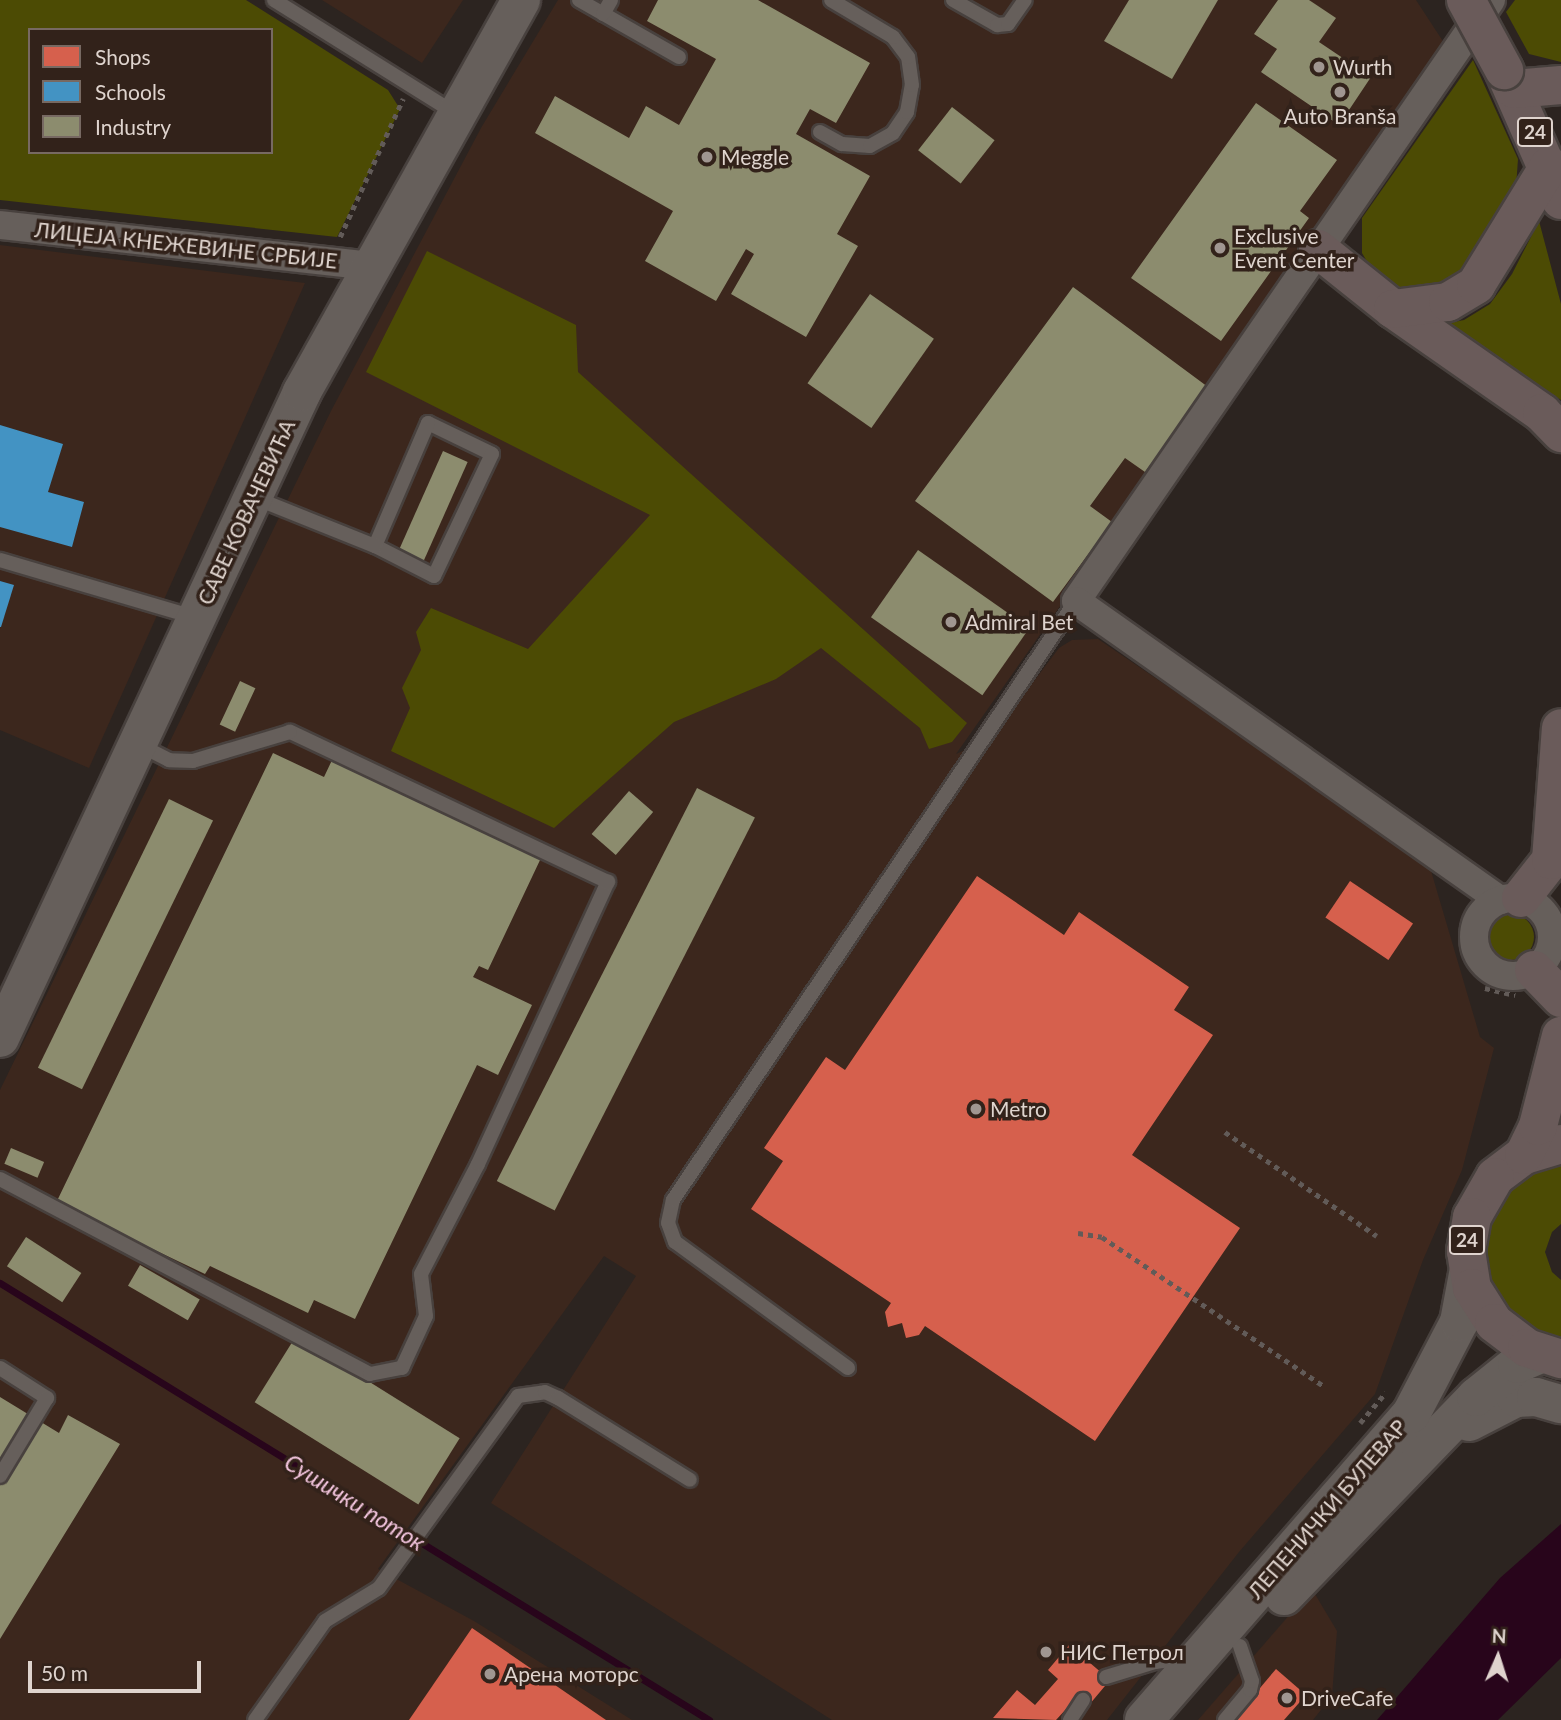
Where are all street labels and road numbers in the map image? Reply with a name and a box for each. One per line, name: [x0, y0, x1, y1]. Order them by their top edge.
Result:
road number: 24: [1516, 116, 1554, 148]
street label: ЛИЦЕЈА КНЕЖЕВИНЕ СРБИЈЕ: [34, 217, 338, 273]
street label: САВЕ КОВАЧЕВИЋА: [192, 415, 300, 609]
road number: 24: [1448, 1224, 1486, 1256]
street label: ЛЕПЕНИЧКИ БУЛЕВАР: [1242, 1414, 1412, 1604]

